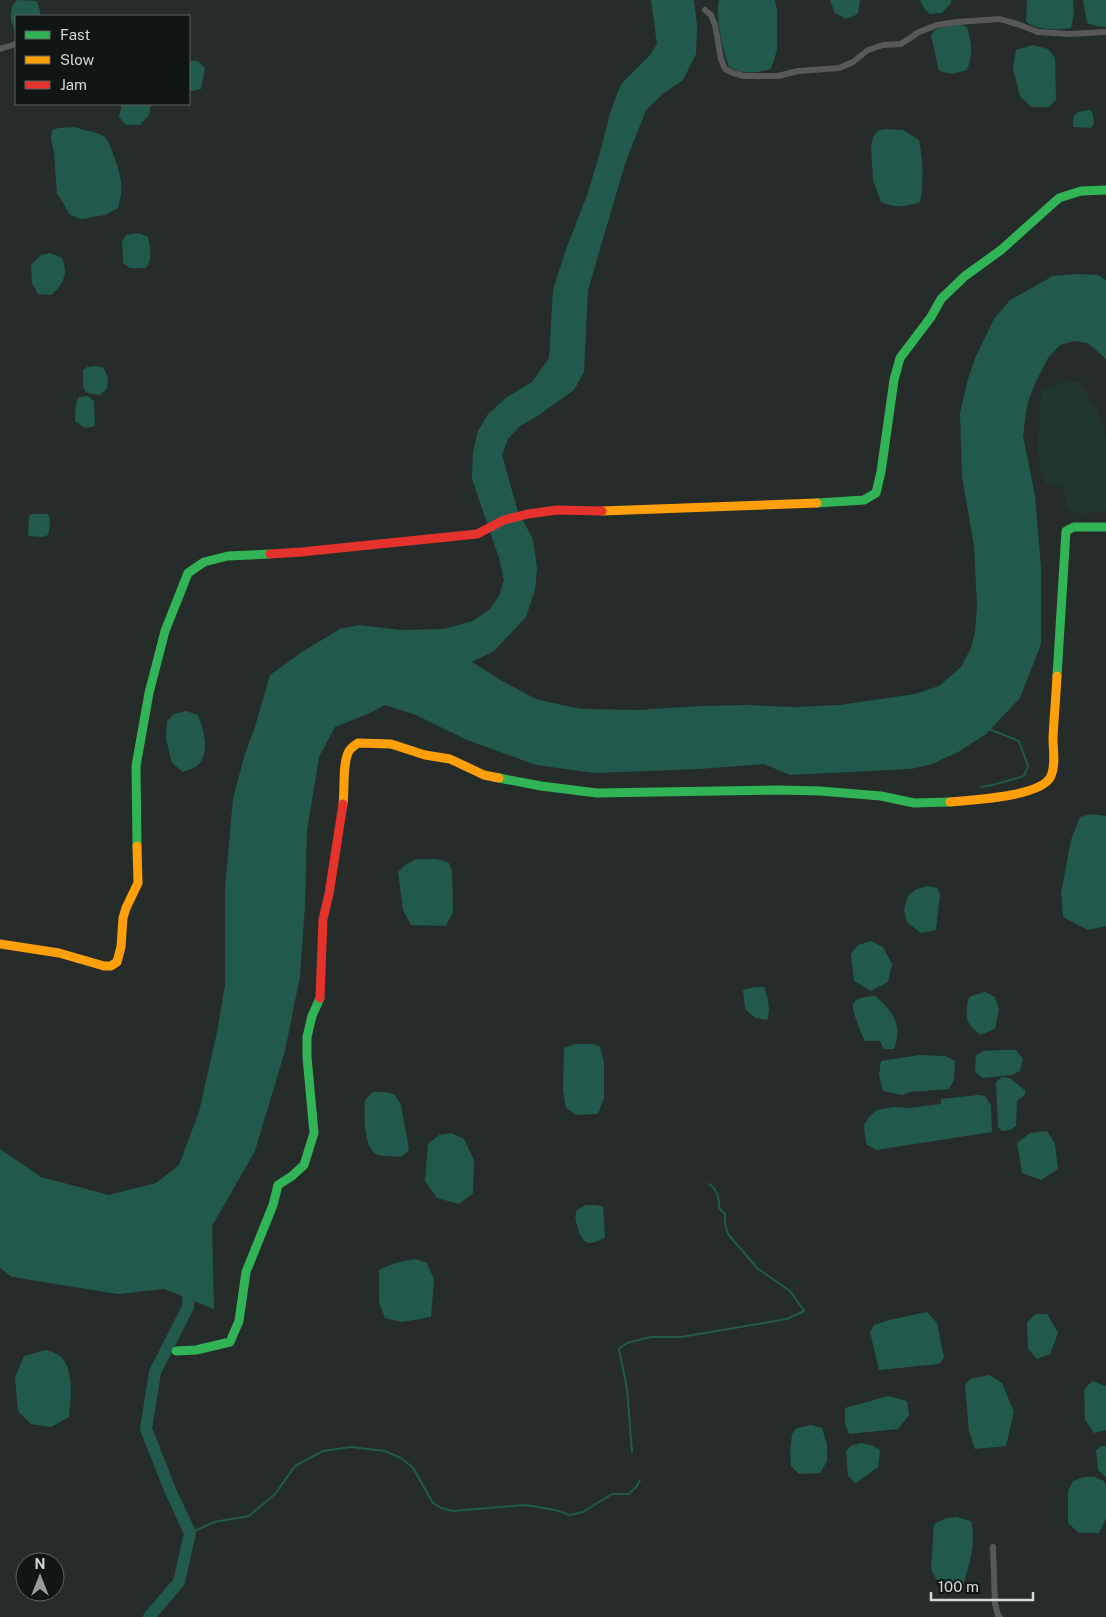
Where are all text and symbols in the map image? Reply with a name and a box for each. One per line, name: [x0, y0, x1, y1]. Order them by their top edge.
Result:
legend: [15, 15, 190, 105]
text: Fast: [60, 26, 90, 43]
text: Slow: [60, 51, 95, 68]
text: Jam: [60, 76, 87, 93]
north arrow: [15, 1552, 65, 1602]
text: N: [35, 1556, 45, 1572]
scale bar: [931, 1570, 1034, 1602]
text: 100 m: [938, 1578, 979, 1595]

